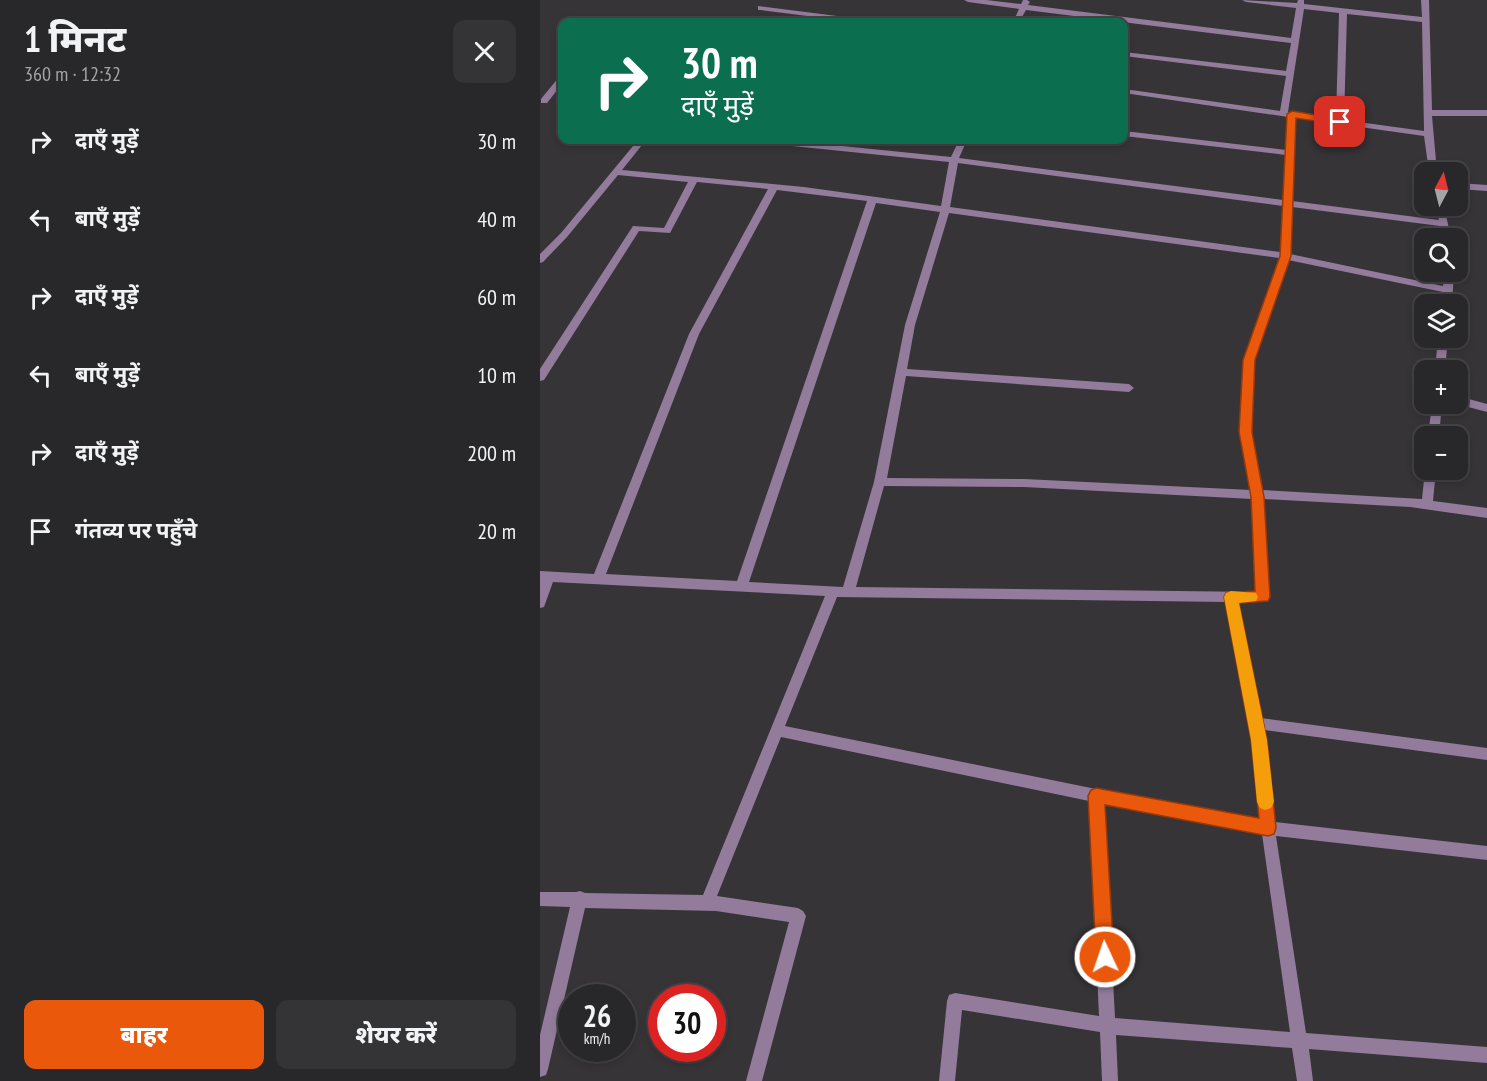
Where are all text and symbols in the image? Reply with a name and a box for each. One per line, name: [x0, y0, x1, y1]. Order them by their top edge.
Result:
text: 1 मिनट: [24, 15, 126, 62]
button: close: [453, 20, 516, 83]
text: 30 m: [681, 35, 758, 90]
icon: right: [582, 42, 660, 120]
text: 360 m · 12:32: [24, 61, 121, 87]
text: दाएँ मुड़ें: [681, 88, 754, 122]
pin: [1314, 96, 1365, 147]
icon: arrive: [1323, 105, 1356, 138]
icon: right: [24, 125, 57, 158]
text: दाएँ मुड़ें: [75, 126, 139, 154]
text: 30 m: [477, 127, 516, 155]
north arrow: [1414, 162, 1468, 216]
map controls: [1414, 162, 1468, 480]
icon: left: [24, 203, 57, 236]
text: बाएँ मुड़ें: [75, 204, 140, 232]
text: 40 m: [477, 205, 516, 233]
button: search: [1414, 228, 1468, 282]
icon: right: [24, 281, 57, 314]
text: दाएँ मुड़ें: [75, 282, 139, 310]
text: 60 m: [477, 283, 516, 311]
button: layers: [1414, 294, 1468, 348]
icon: left: [24, 359, 57, 392]
text: बाएँ मुड़ें: [75, 360, 140, 388]
button: +: [1414, 360, 1468, 414]
text: 10 m: [477, 361, 516, 389]
button: −: [1414, 426, 1468, 480]
icon: right: [24, 437, 57, 470]
text: दाएँ मुड़ें: [75, 438, 139, 466]
text: 200 m: [467, 439, 516, 467]
icon: arrive: [24, 515, 57, 548]
text: गंतव्य पर पहुँचे: [75, 516, 197, 544]
text: 20 m: [477, 517, 516, 545]
position arrow: [1073, 925, 1137, 989]
speed limit sign: 30: [648, 984, 726, 1062]
text: 26: [583, 996, 611, 1035]
button: बाहर: [24, 1000, 264, 1069]
button: शेयर करें: [276, 1000, 516, 1069]
text: km/h: [584, 1029, 610, 1048]

